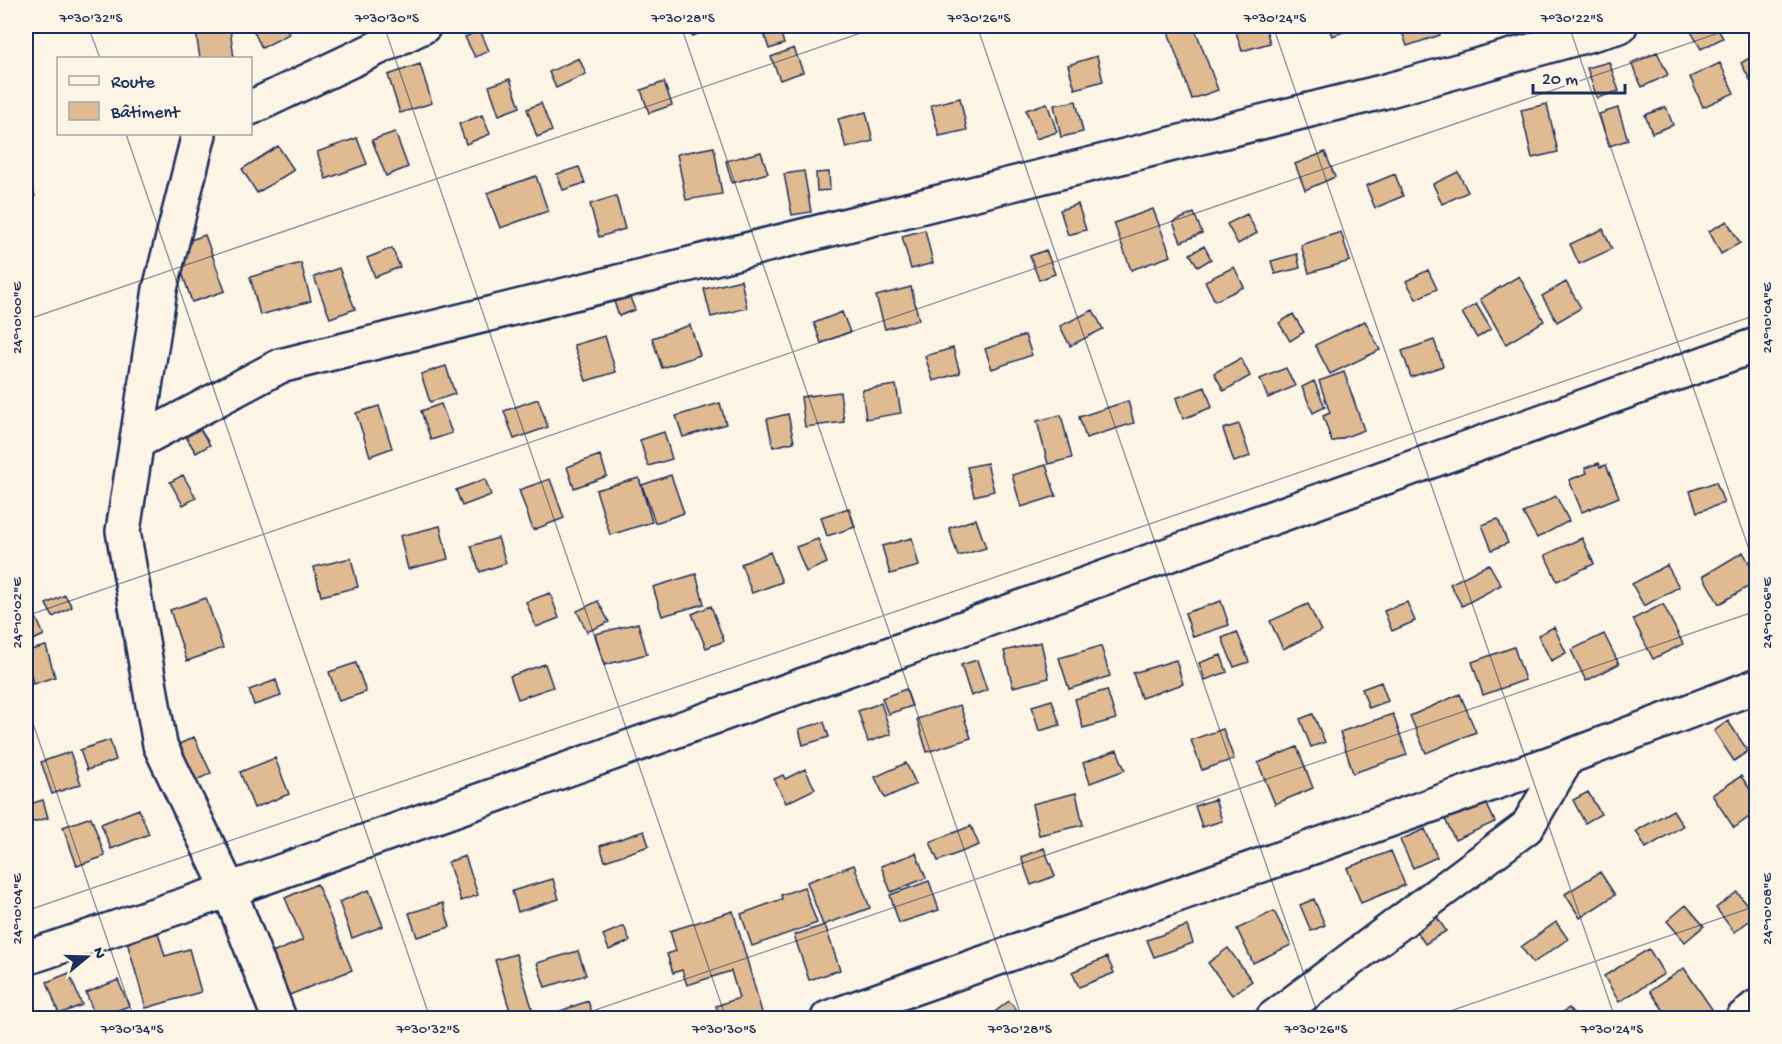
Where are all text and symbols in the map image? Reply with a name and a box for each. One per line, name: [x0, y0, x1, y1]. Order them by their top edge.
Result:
text: 7°30'32"S: [59, 10, 123, 28]
text: 7°30'30"S: [354, 10, 419, 28]
text: 7°30'28"S: [650, 10, 715, 28]
text: 7°30'26"S: [947, 10, 1010, 28]
text: 7°30'24"S: [1243, 10, 1306, 28]
text: 7°30'22"S: [1540, 10, 1603, 28]
legend: [57, 57, 252, 135]
scale bar: [1533, 57, 1624, 95]
text: 20 m: [1542, 70, 1578, 91]
text: Route: [111, 73, 156, 94]
text: Bâtiment: [110, 103, 181, 124]
text: 24°10'00"E: [9, 281, 27, 354]
text: 24°10'04"E: [1759, 282, 1777, 353]
text: 24°10'02"E: [9, 577, 27, 649]
text: 24°10'06"E: [1759, 577, 1777, 649]
text: 24°10'08"E: [1759, 872, 1777, 945]
text: 24°10'04"E: [9, 873, 27, 944]
north arrow: [57, 927, 117, 987]
text: N: [87, 945, 109, 962]
text: 7°30'34"S: [100, 1021, 163, 1039]
text: 7°30'32"S: [396, 1021, 460, 1039]
text: 7°30'30"S: [691, 1021, 756, 1039]
text: 7°30'28"S: [987, 1021, 1052, 1039]
text: 7°30'26"S: [1284, 1021, 1347, 1039]
text: 7°30'24"S: [1580, 1021, 1643, 1039]

